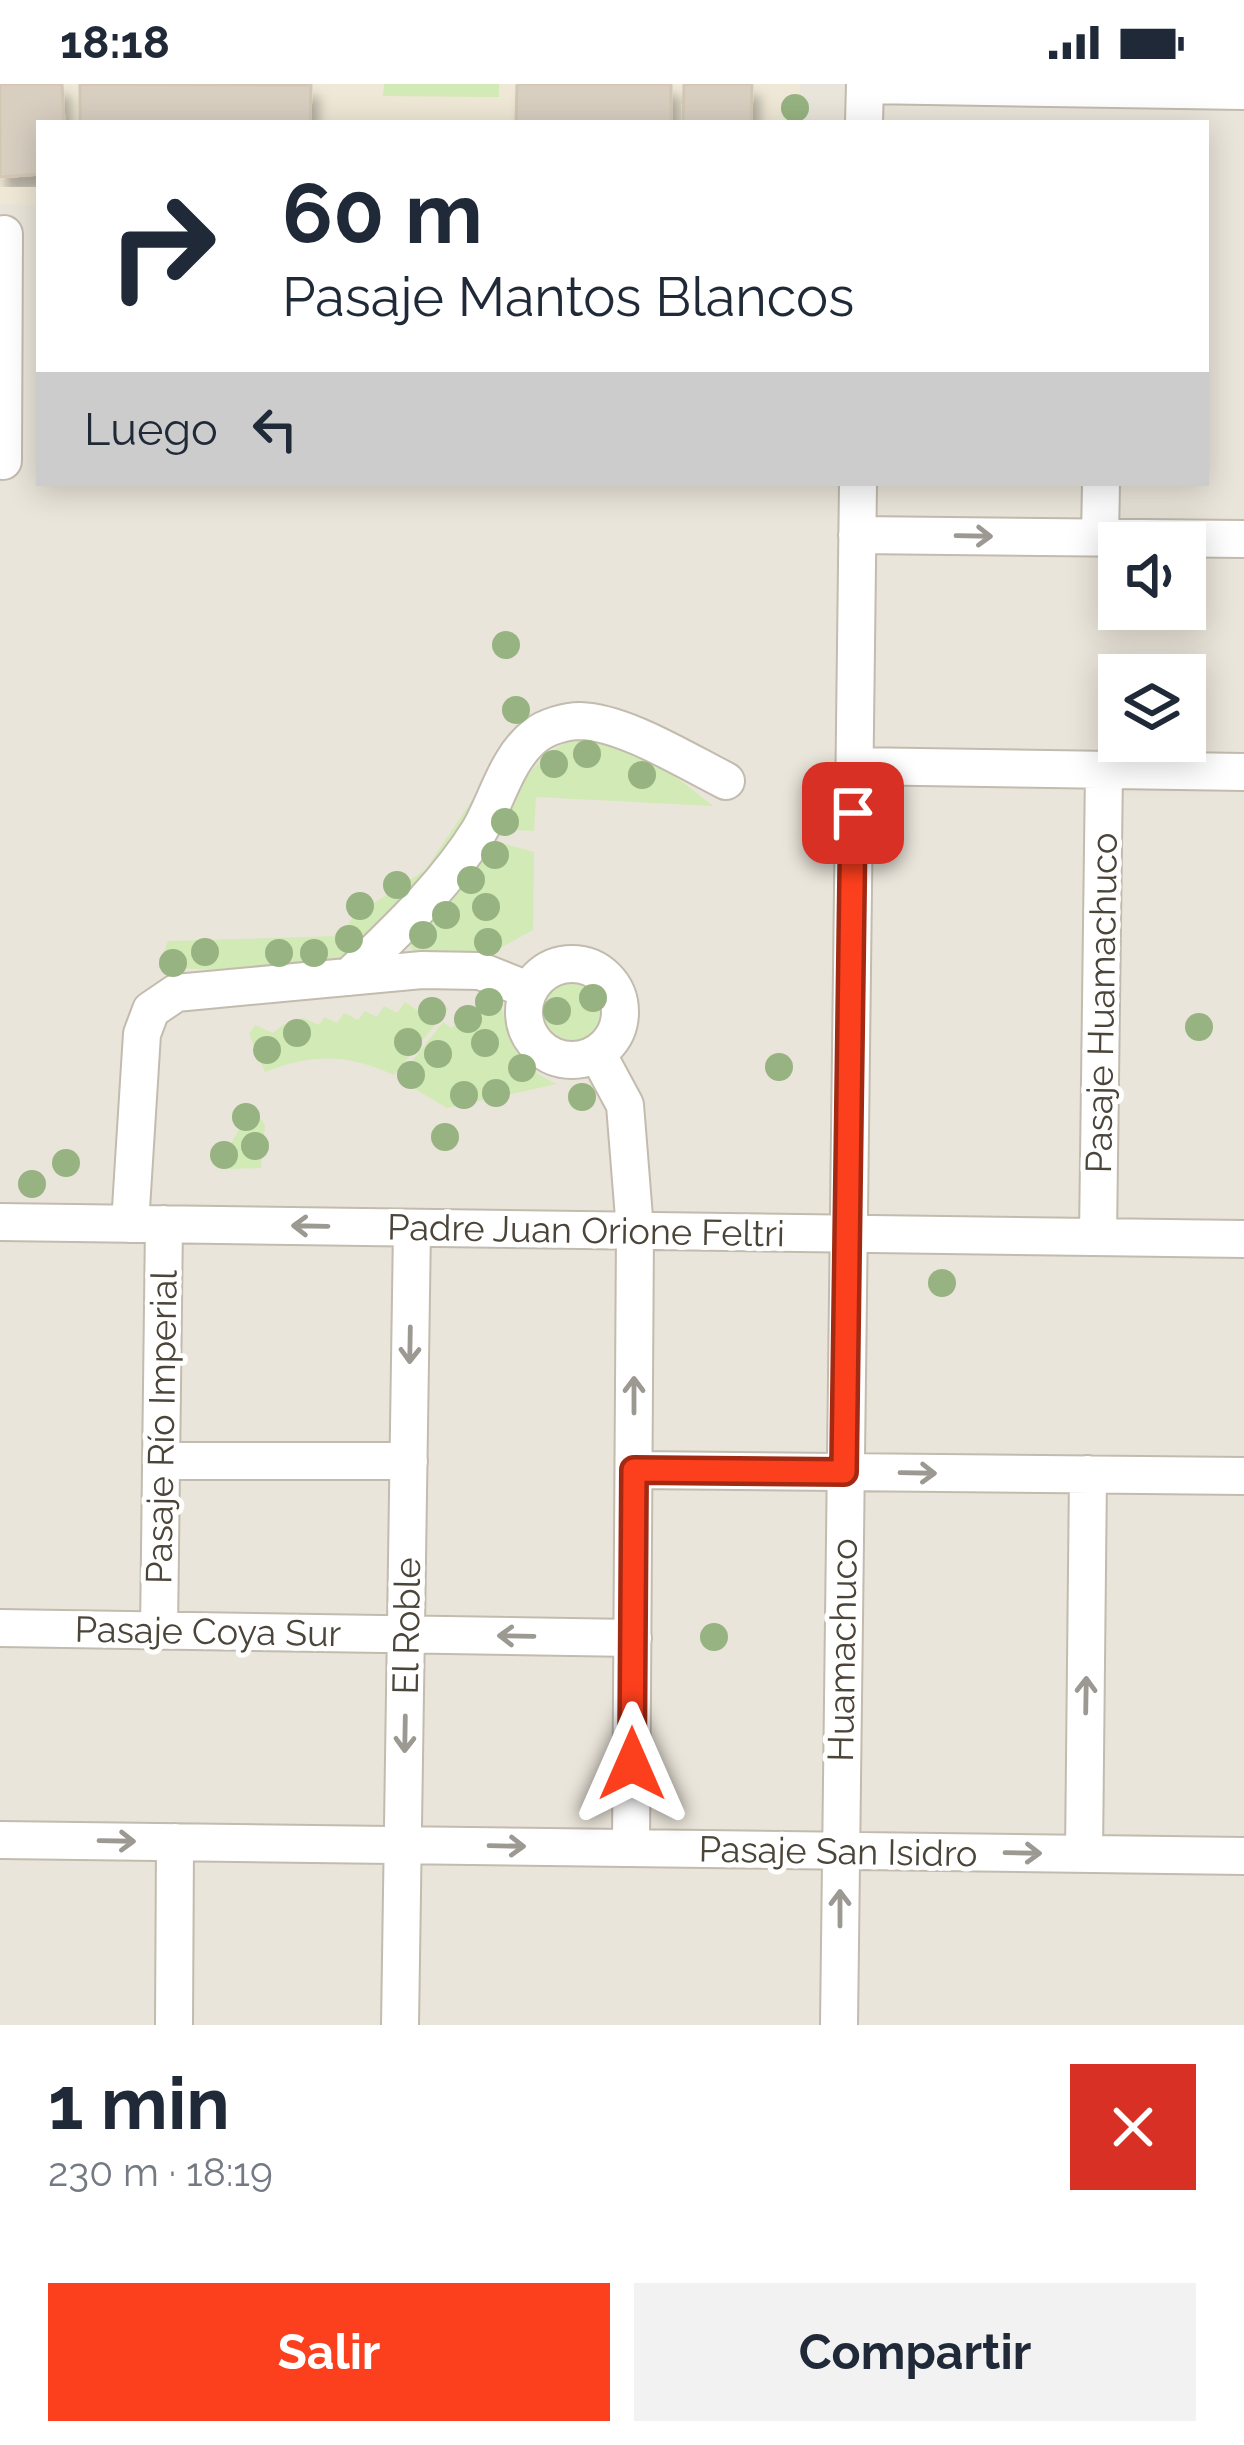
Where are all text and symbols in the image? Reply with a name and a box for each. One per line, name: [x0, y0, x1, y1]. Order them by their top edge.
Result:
text: 18:18: [60, 16, 170, 69]
text: 60 m: [282, 164, 483, 263]
icon: right: [84, 168, 240, 324]
text: Pasaje Mantos Blancos: [282, 265, 854, 329]
icon: left: [242, 396, 308, 462]
text: Luego: [84, 403, 218, 456]
map controls: [1098, 522, 1206, 762]
button: sound: [1098, 522, 1206, 630]
one-way arrow: [954, 525, 993, 548]
button: layers: [1098, 654, 1206, 762]
pin: [802, 762, 904, 864]
icon: arrive: [820, 780, 886, 846]
street label: Pasaje Huamachuco: [1077, 832, 1125, 1174]
street label: Padre Juan Orione Feltri: [387, 1206, 785, 1254]
one-way arrow: [291, 1215, 330, 1237]
street label: Pasaje Río Imperial: [137, 1269, 185, 1584]
one-way arrow: [399, 1325, 422, 1364]
one-way arrow: [623, 1376, 645, 1415]
one-way arrow: [898, 1461, 937, 1484]
street label: Huamachuco: [819, 1538, 865, 1762]
street label: El Roble: [384, 1557, 428, 1695]
street label: Pasaje Coya Sur: [74, 1608, 342, 1654]
one-way arrow: [497, 1625, 536, 1647]
one-way arrow: [1075, 1676, 1097, 1715]
position arrow: [569, 1701, 695, 1827]
one-way arrow: [393, 1714, 416, 1753]
street label: Pasaje San Isidro: [698, 1828, 978, 1874]
one-way arrow: [97, 1830, 136, 1853]
one-way arrow: [487, 1835, 526, 1858]
one-way arrow: [1003, 1842, 1042, 1864]
one-way arrow: [829, 1889, 851, 1928]
text: 1 min: [48, 2061, 230, 2146]
button: close: [1070, 2064, 1196, 2190]
text: 230 m · 18:19: [48, 2149, 273, 2195]
button: Salir: [48, 2283, 610, 2421]
button: Compartir: [634, 2283, 1196, 2421]

